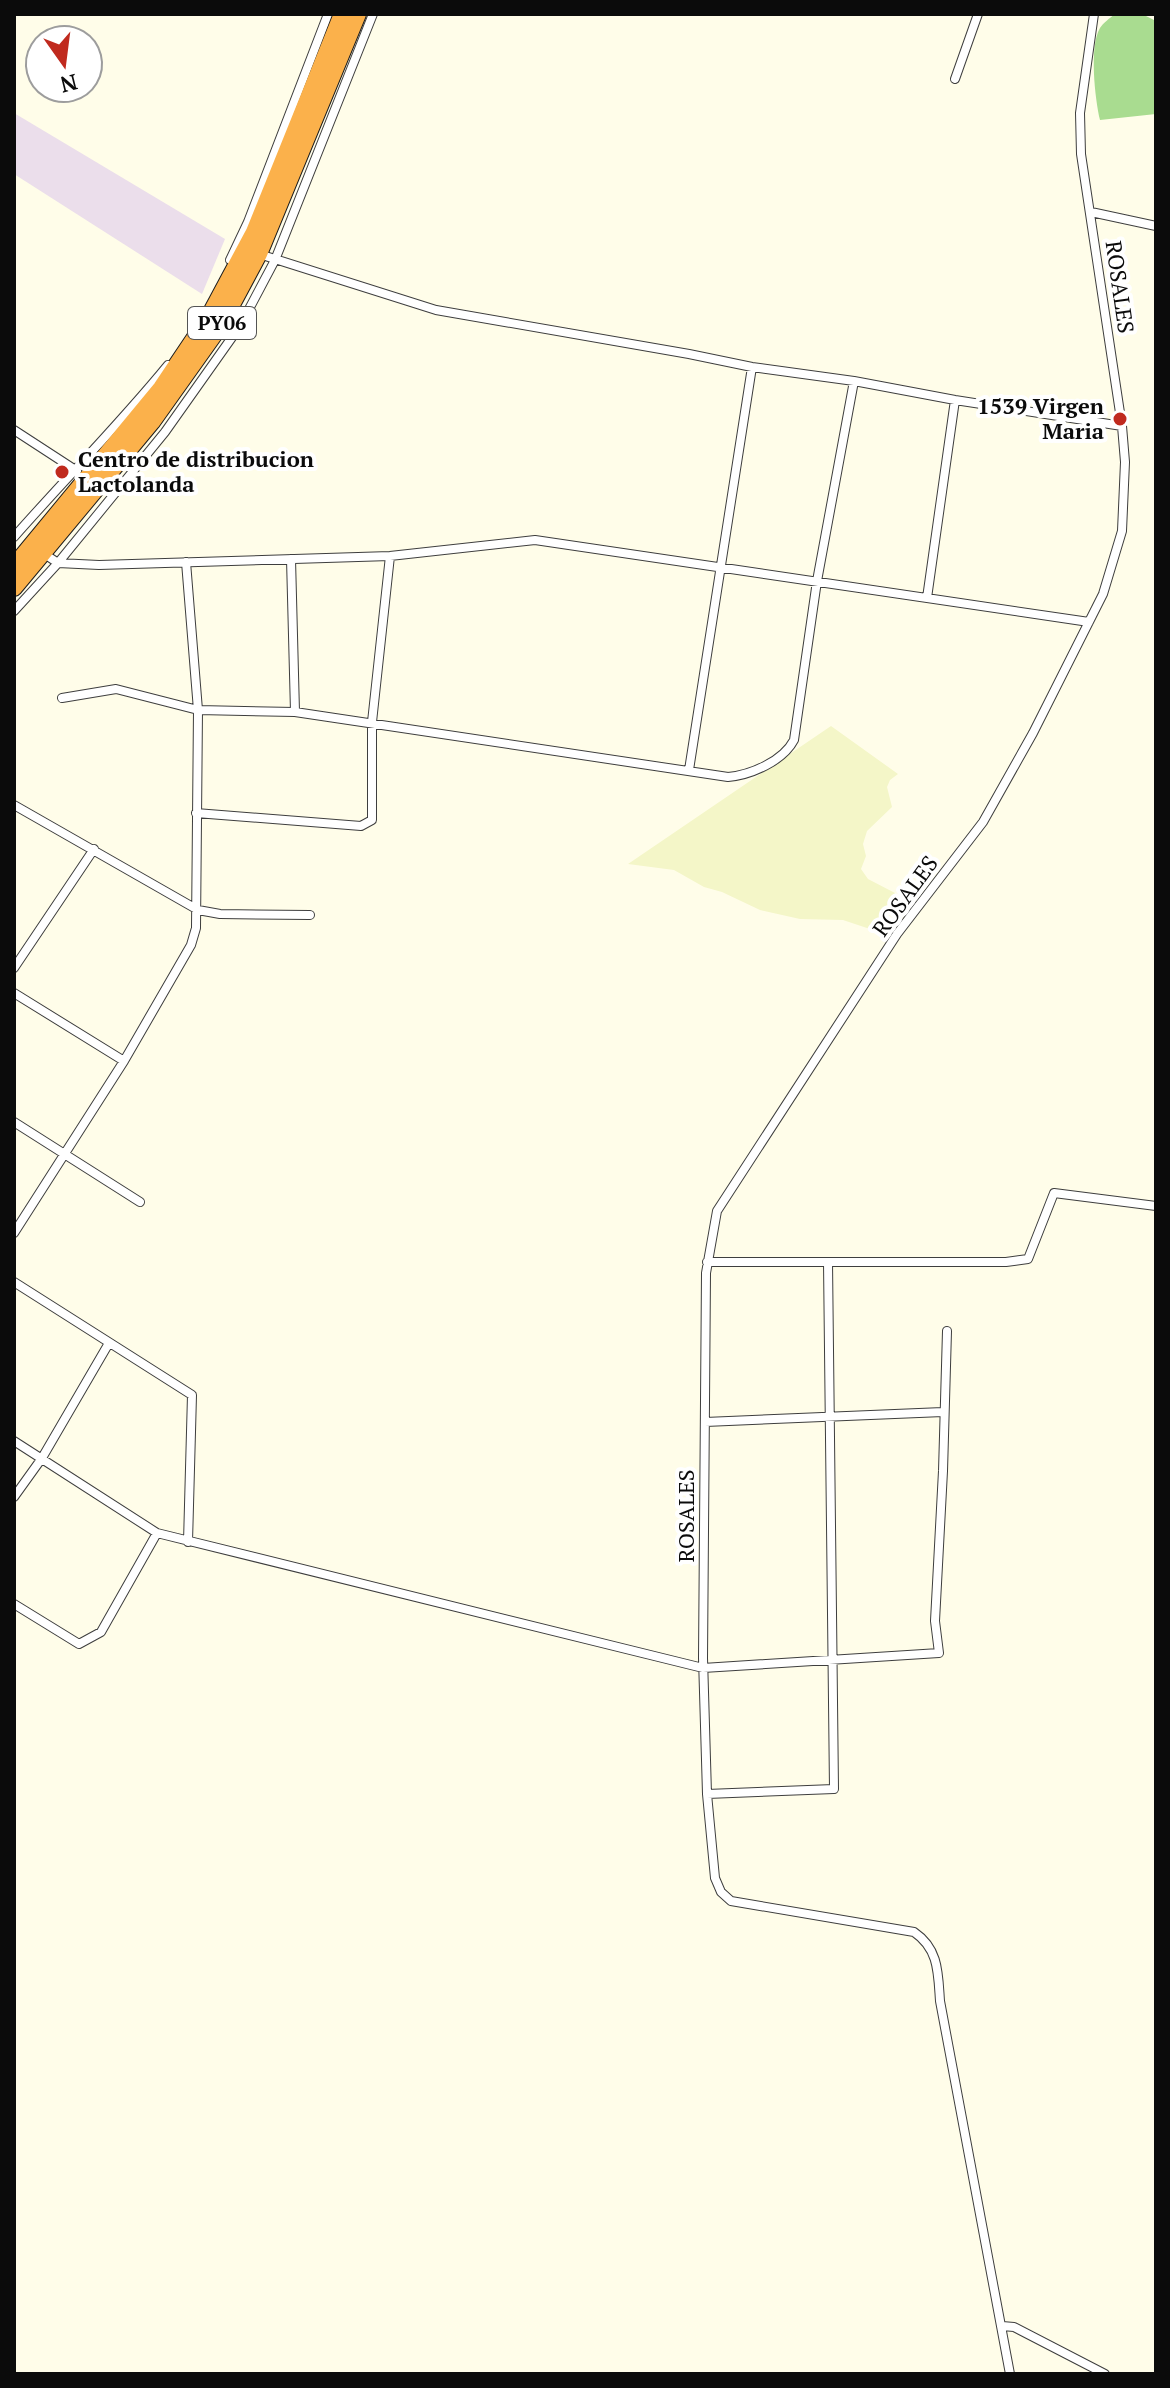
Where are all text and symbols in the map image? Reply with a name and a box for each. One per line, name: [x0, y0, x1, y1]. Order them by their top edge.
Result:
north arrow: [24, 24, 104, 104]
text: N: [57, 68, 81, 100]
street label: ROSALES: [1100, 239, 1141, 335]
road number: PY06: [188, 307, 256, 339]
place label: 1539 Virgen Maria: [977, 391, 1104, 445]
marker: 1539 Virgen Maria: [1111, 410, 1129, 428]
place label: Centro de distribucion Lactolanda: [78, 444, 314, 498]
marker: Centro de distribucion Lactolanda: [53, 463, 71, 481]
street label: ROSALES: [866, 850, 944, 942]
street label: ROSALES: [671, 1469, 700, 1563]

